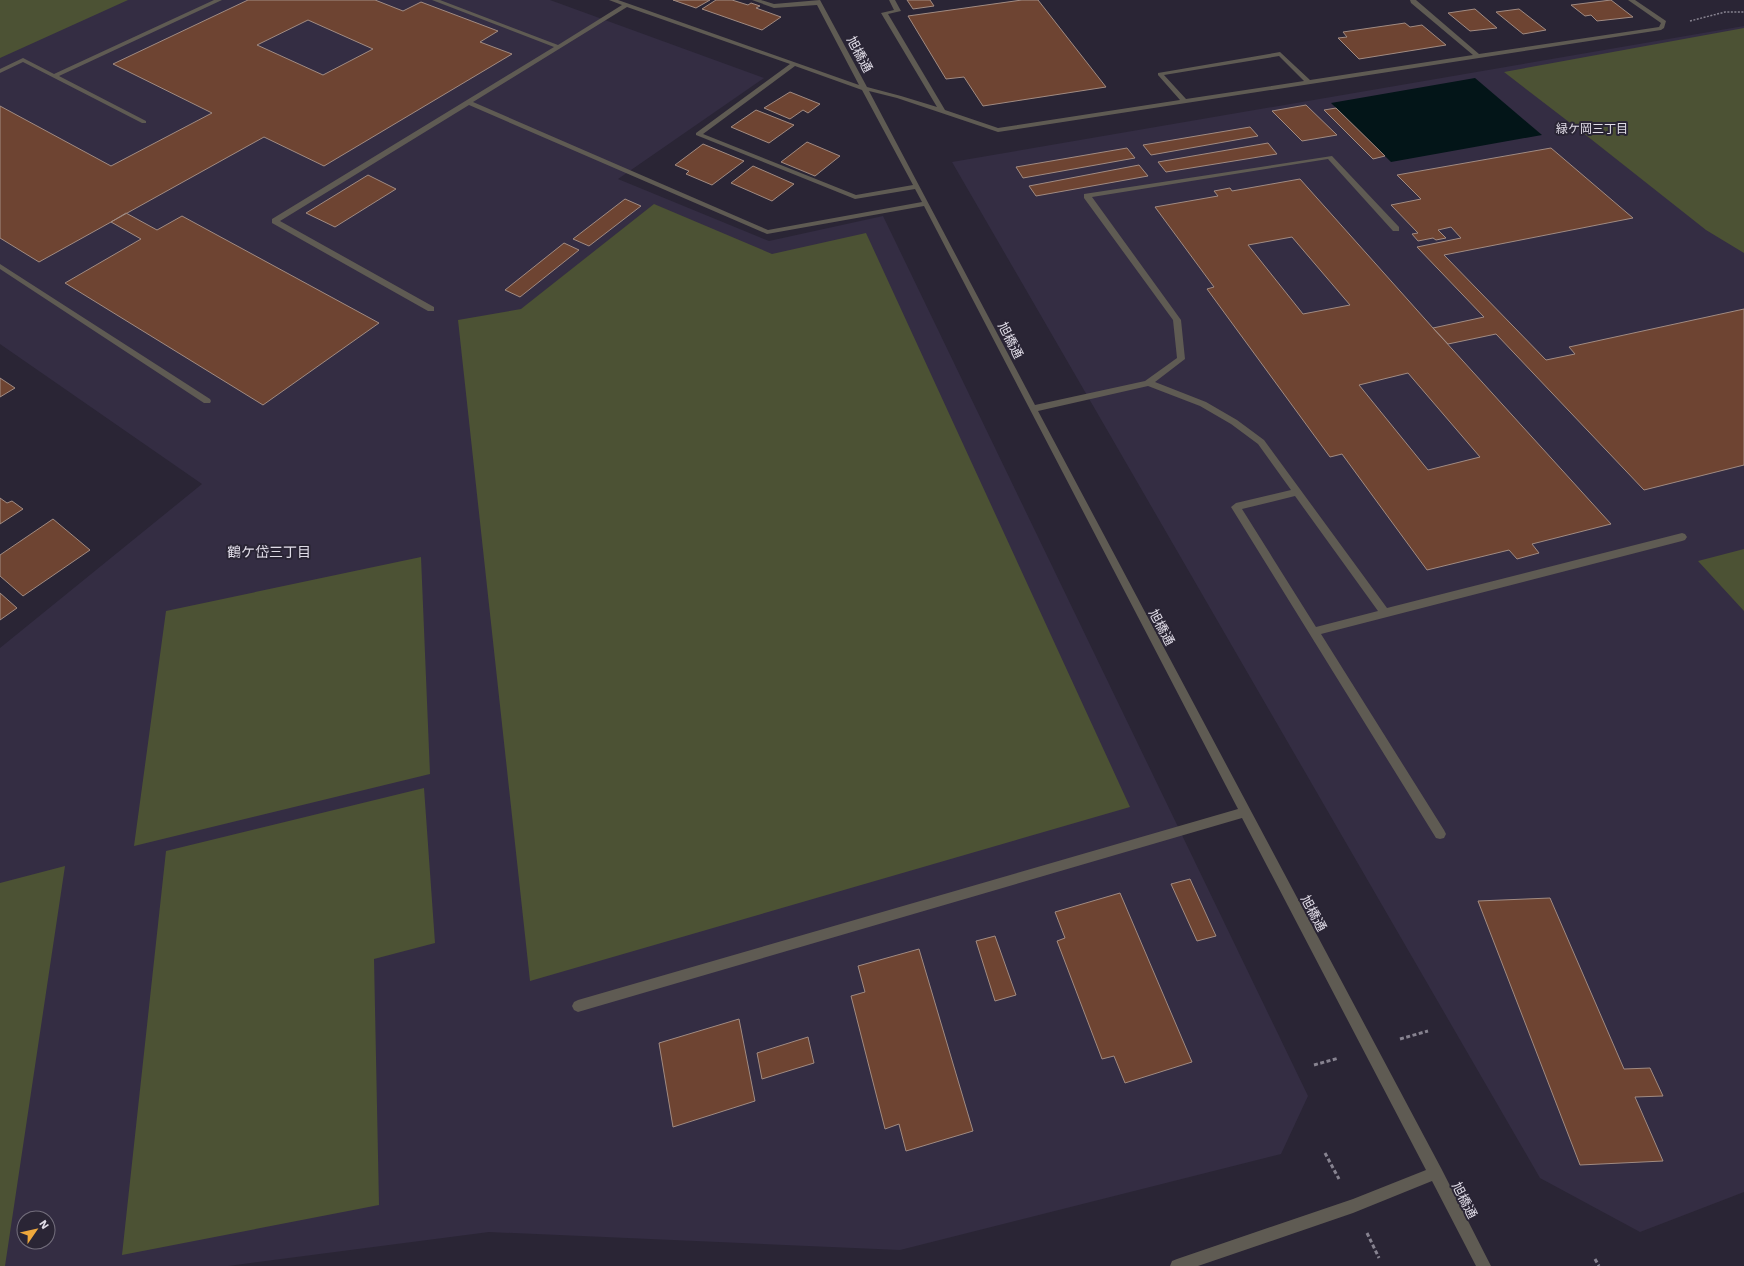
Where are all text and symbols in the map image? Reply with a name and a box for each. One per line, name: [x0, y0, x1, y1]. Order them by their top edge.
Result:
street label: 旭橋通: [844, 33, 875, 75]
district label: 緑ケ岡三丁目: [1556, 122, 1628, 136]
street label: 旭橋通: [995, 319, 1026, 361]
district label: 鶴ケ岱三丁目: [227, 544, 311, 560]
street label: 旭橋通: [1146, 606, 1177, 648]
street label: 旭橋通: [1298, 892, 1329, 934]
street label: 旭橋通: [1449, 1179, 1480, 1221]
north arrow: [16, 1210, 56, 1250]
text: N: [36, 1218, 52, 1232]

